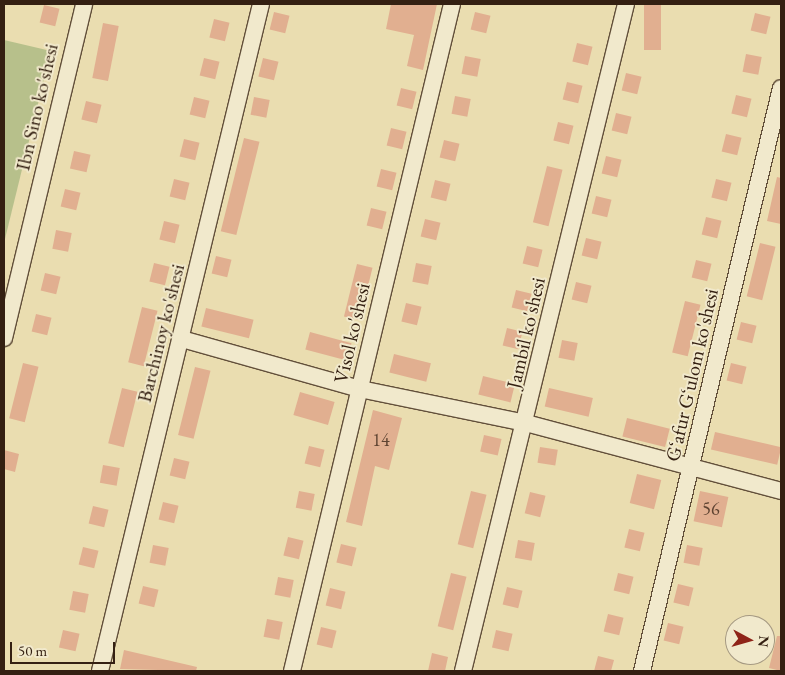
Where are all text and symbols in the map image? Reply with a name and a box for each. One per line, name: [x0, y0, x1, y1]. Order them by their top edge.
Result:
street label: Ibn Sino ko'shesi: [11, 41, 63, 173]
street label: Barchinoy ko'shesi: [132, 261, 190, 405]
street label: Jambil ko'shesi: [502, 275, 550, 391]
street label: Visol ko'shesi: [329, 281, 375, 385]
street label: Gʻafur Gʻulom ko'shesi: [660, 286, 724, 464]
house number: 14: [372, 429, 390, 451]
house number: 56: [702, 498, 720, 520]
north arrow: [725, 615, 775, 665]
scale bar: [12, 632, 118, 664]
text: N: [754, 635, 773, 648]
text: 50 m: [18, 641, 47, 660]

